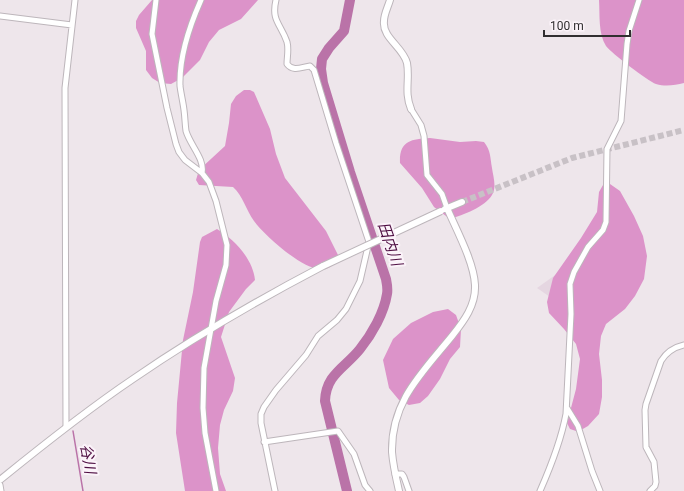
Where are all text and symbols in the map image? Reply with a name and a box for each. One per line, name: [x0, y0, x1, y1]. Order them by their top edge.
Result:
scale bar: [544, 12, 630, 38]
text: 100 m: [550, 19, 584, 33]
water label: 田内川: [374, 220, 406, 270]
water label: 谷川: [77, 443, 100, 477]

